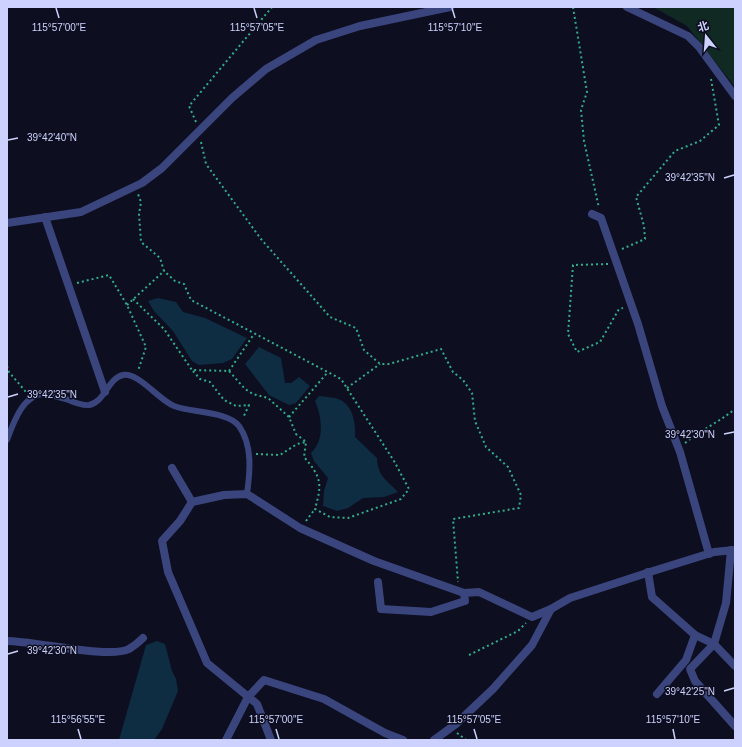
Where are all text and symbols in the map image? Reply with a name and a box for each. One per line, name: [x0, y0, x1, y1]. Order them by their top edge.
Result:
north arrow: [686, 16, 726, 56]
text: 北: [696, 19, 710, 34]
text: 115°57'00"E: [32, 22, 86, 33]
text: 115°57'05"E: [230, 22, 284, 33]
text: 115°57'10"E: [428, 22, 482, 33]
text: 39°42'40"N: [27, 132, 77, 143]
text: 39°42'35"N: [665, 172, 715, 183]
text: 39°42'35"N: [27, 389, 77, 400]
text: 39°42'30"N: [665, 429, 715, 440]
text: 39°42'30"N: [27, 645, 77, 656]
text: 39°42'25"N: [665, 686, 715, 697]
text: 115°56'55"E: [51, 714, 105, 725]
text: 115°57'00"E: [249, 714, 303, 725]
text: 115°57'05"E: [447, 714, 501, 725]
text: 115°57'10"E: [646, 714, 700, 725]

